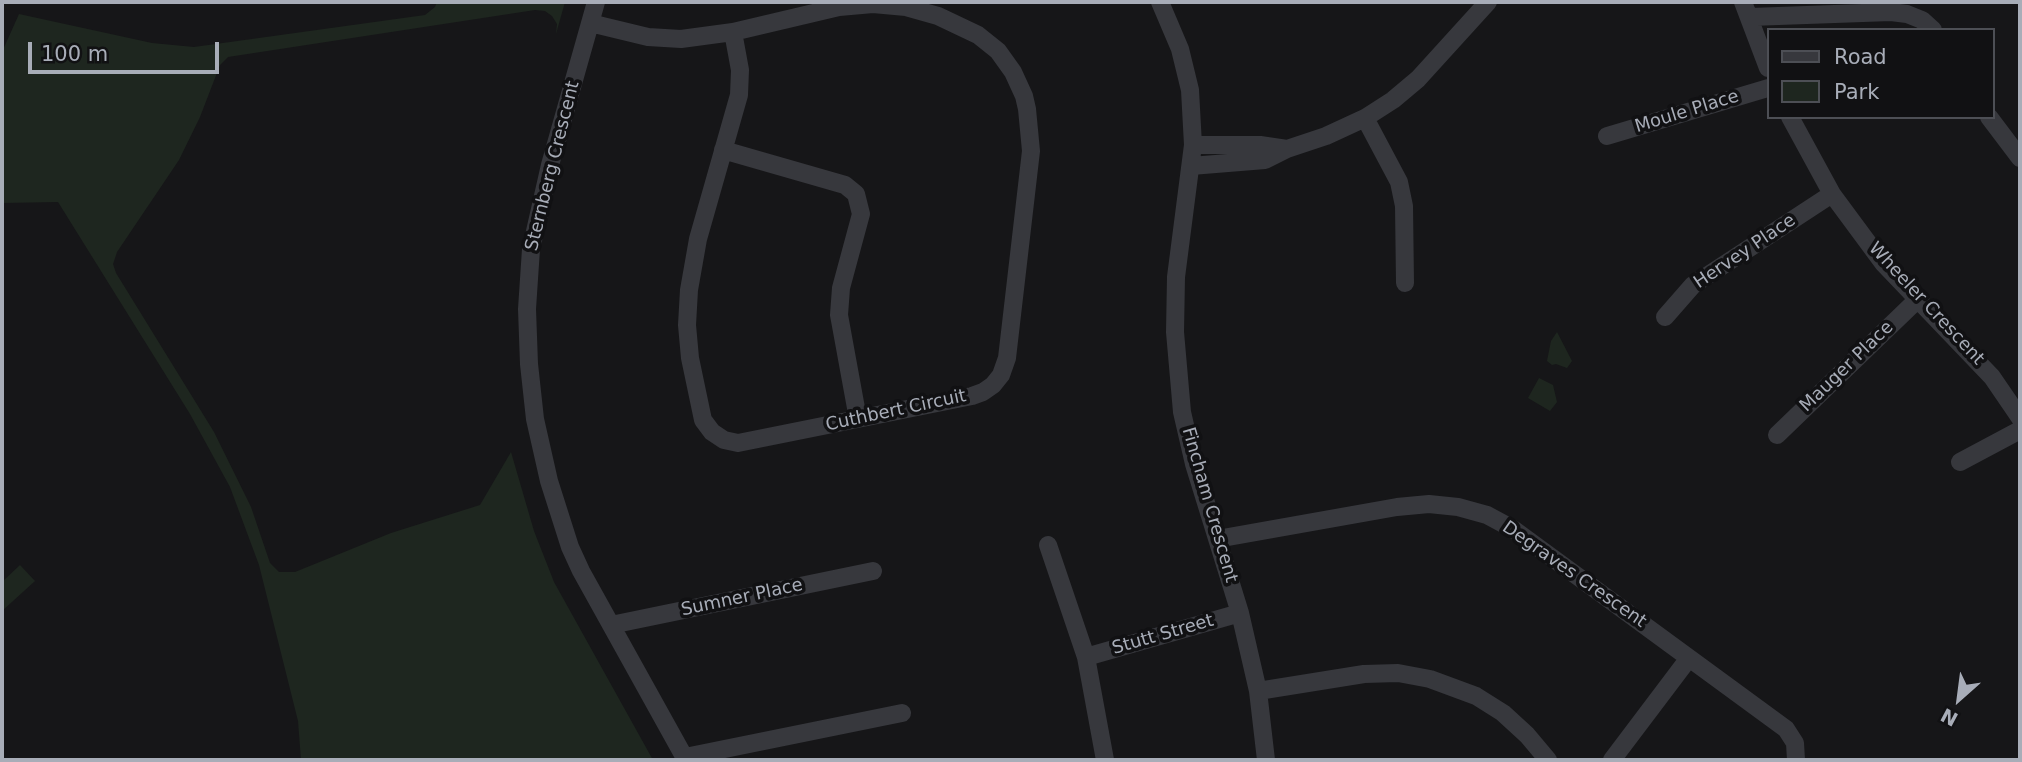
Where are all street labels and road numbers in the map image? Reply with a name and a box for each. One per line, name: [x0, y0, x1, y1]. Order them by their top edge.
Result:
street label: Sternberg Crescent: [521, 79, 585, 253]
street label: Moule Place: [1632, 86, 1742, 138]
street label: Hervey Place: [1690, 210, 1800, 294]
street label: Wheeler Crescent: [1864, 238, 1988, 370]
street label: Mauger Place: [1796, 317, 1898, 417]
street label: Cuthbert Circuit: [824, 386, 968, 436]
street label: Fincham Crescent: [1176, 425, 1242, 585]
street label: Degraves Crescent: [1498, 517, 1650, 633]
street label: Sumner Place: [679, 575, 805, 621]
street label: Stutt Street: [1110, 610, 1216, 660]

